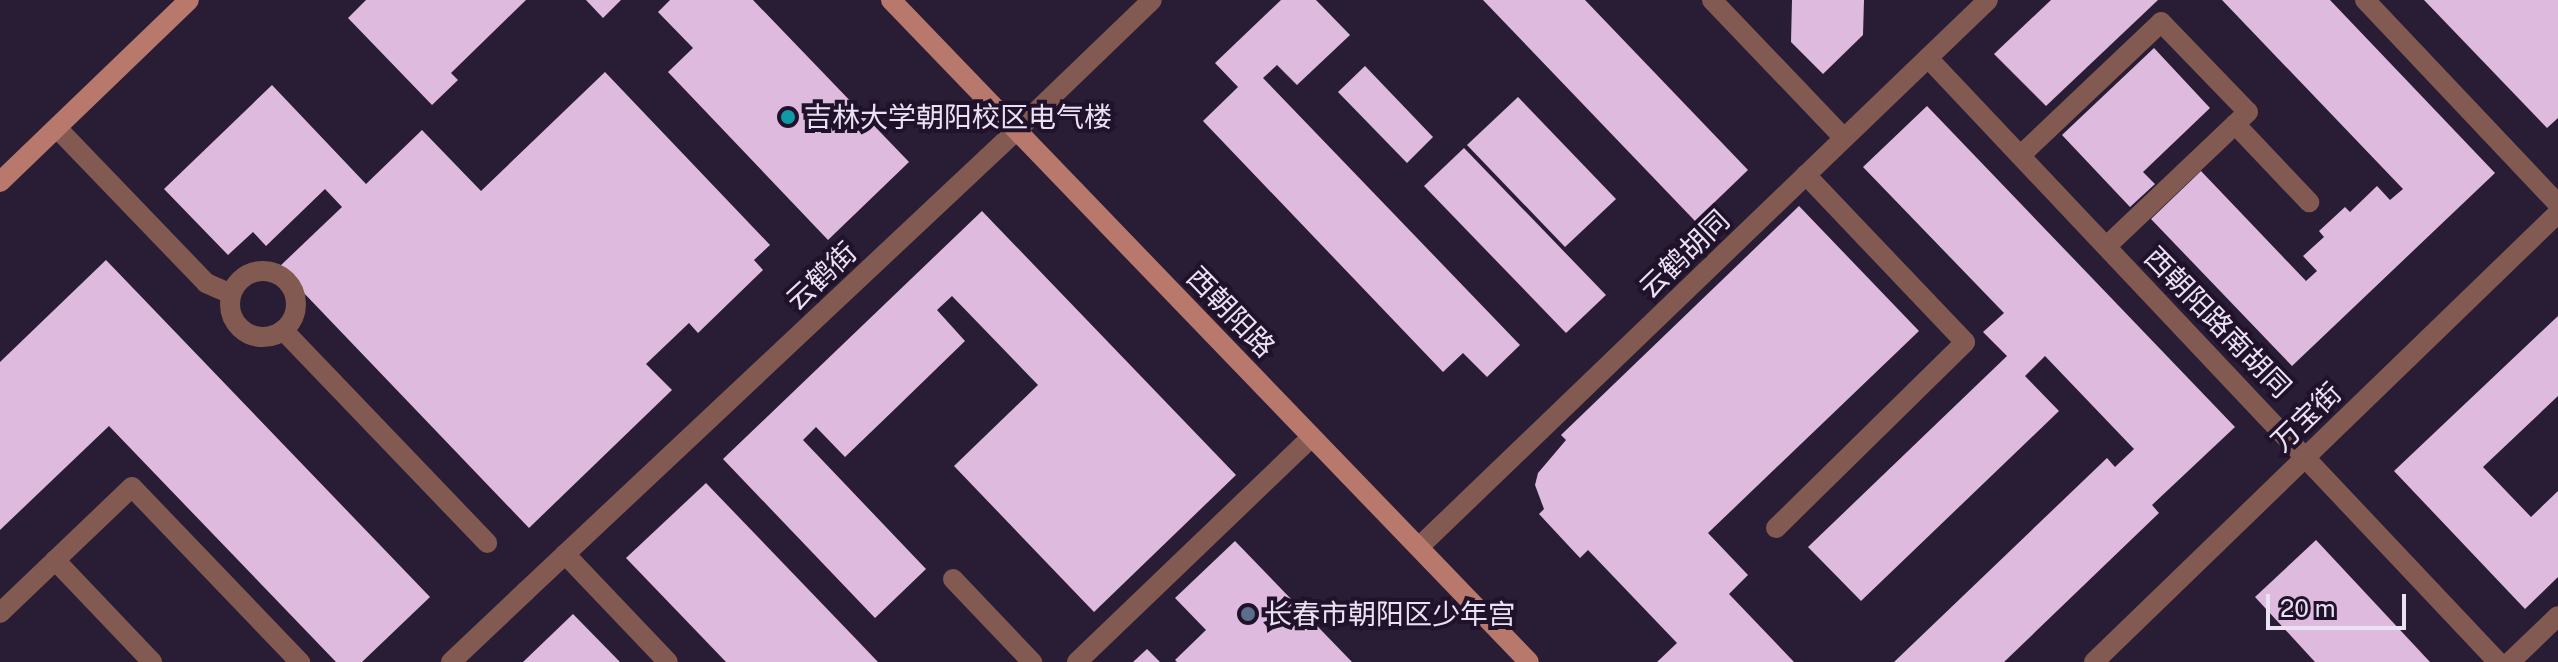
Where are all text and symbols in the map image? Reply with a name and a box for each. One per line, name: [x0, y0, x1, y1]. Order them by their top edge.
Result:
place label: 吉林大学朝阳校区电气楼: [804, 100, 1112, 134]
marker: 吉林大学朝阳校区电气楼: [779, 108, 797, 126]
street label: 云鹤胡同: [1632, 203, 1736, 305]
street label: 云鹤街: [779, 235, 863, 317]
street label: 西朝阳路南胡同: [2138, 240, 2298, 404]
street label: 西朝阳路: [1180, 260, 1282, 364]
street label: 万宝街: [2264, 376, 2348, 458]
scale bar: [2270, 578, 2410, 628]
text: 20 m: [2280, 594, 2336, 622]
place label: 长春市朝阳区少年宫: [1264, 597, 1516, 631]
marker: 长春市朝阳区少年宫: [1239, 605, 1257, 623]

